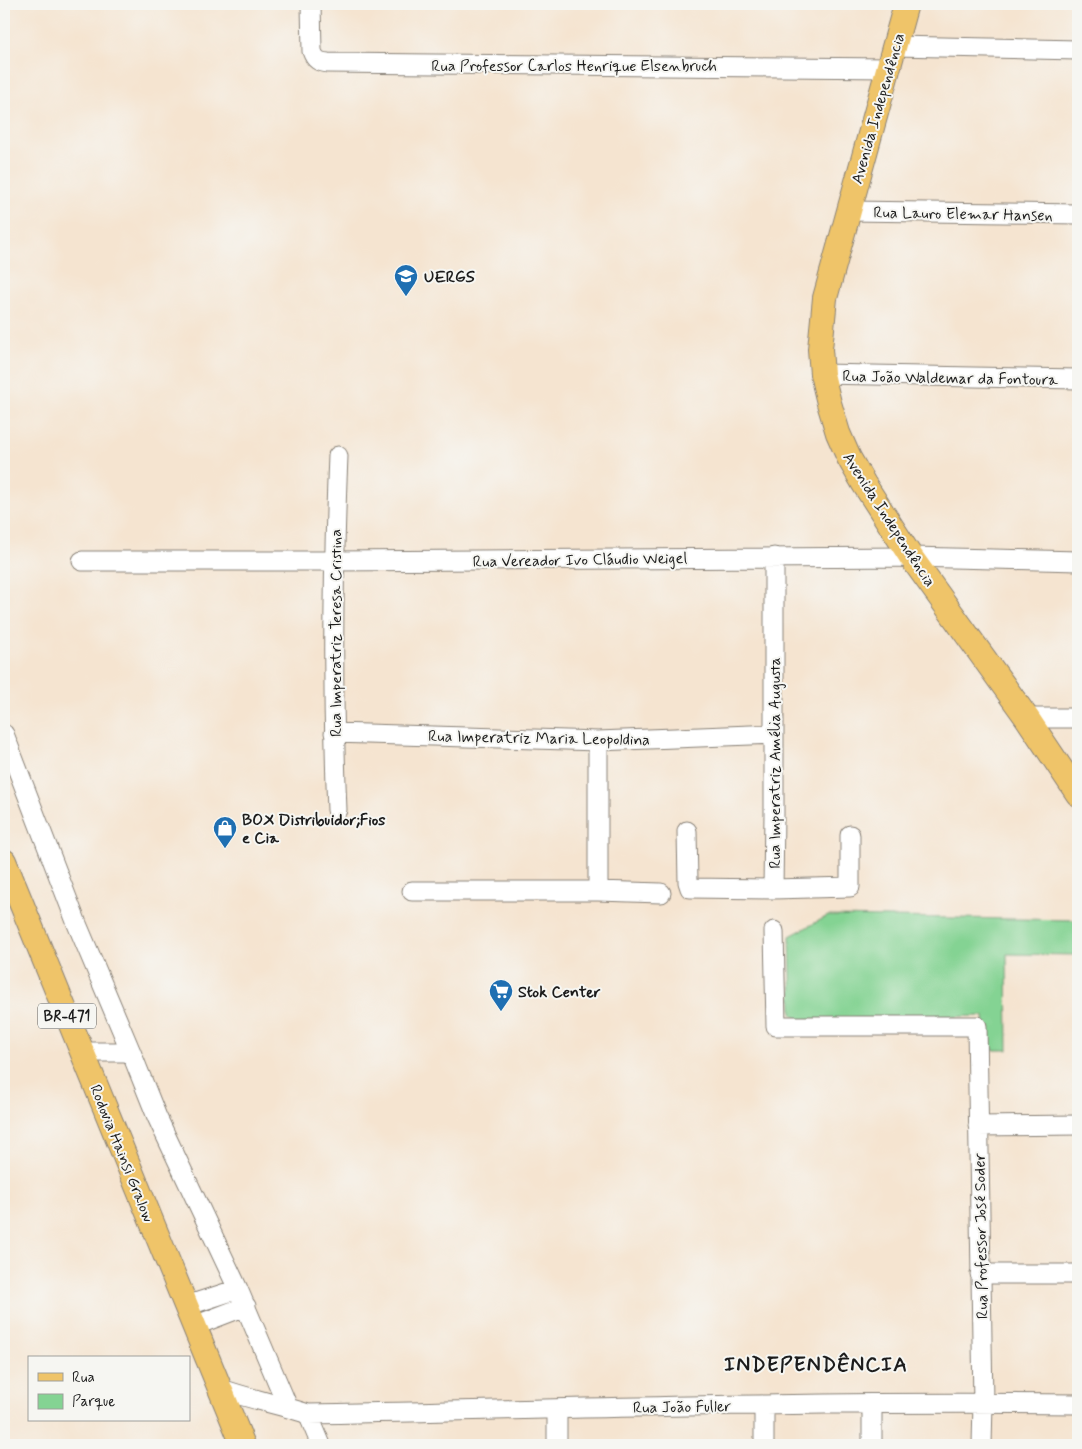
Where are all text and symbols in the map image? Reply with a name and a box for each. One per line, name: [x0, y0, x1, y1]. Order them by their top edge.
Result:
street label: Avenida Independência: [847, 30, 910, 186]
street label: Rua Professor Carlos Henrique Elsenbruch: [431, 56, 717, 77]
street label: Rua Lauro Elemar Hansen: [873, 202, 1053, 227]
school or university icon: UERGS: [393, 263, 419, 297]
place label: UERGS: [424, 267, 475, 288]
street label: Rua João Waldemar da Fontoura: [842, 366, 1058, 391]
street label: Avenida Independência: [837, 449, 940, 591]
street label: Rua Imperatriz Teresa Cristina: [326, 529, 347, 737]
street label: Rua Vereador Ivo Cláudio Weigel: [473, 548, 688, 573]
street label: Rua Imperatriz Amélia Augusta: [765, 657, 786, 869]
street label: Rua Imperatriz Maria Leopoldina: [428, 726, 650, 751]
place label: BOX Distribuidor;Fios e Cia: [242, 810, 386, 849]
shop icon: BOX Distribuidor;Fios e Cia: [212, 815, 238, 849]
supermarket icon: Stok Center: [488, 978, 514, 1012]
place label: Stok Center: [518, 982, 601, 1003]
road number: BR-471: [38, 1004, 96, 1028]
street label: Rodovia Hainsi Gralow: [84, 1082, 159, 1226]
street label: Rua Professor José Soder: [970, 1152, 993, 1319]
district label: INDEPENDÊNCIA: [724, 1351, 908, 1379]
legend: [28, 1356, 190, 1422]
text: Rua: [72, 1368, 95, 1388]
text: Parque: [72, 1392, 115, 1412]
street label: Rua João Fuller: [633, 1396, 732, 1419]

